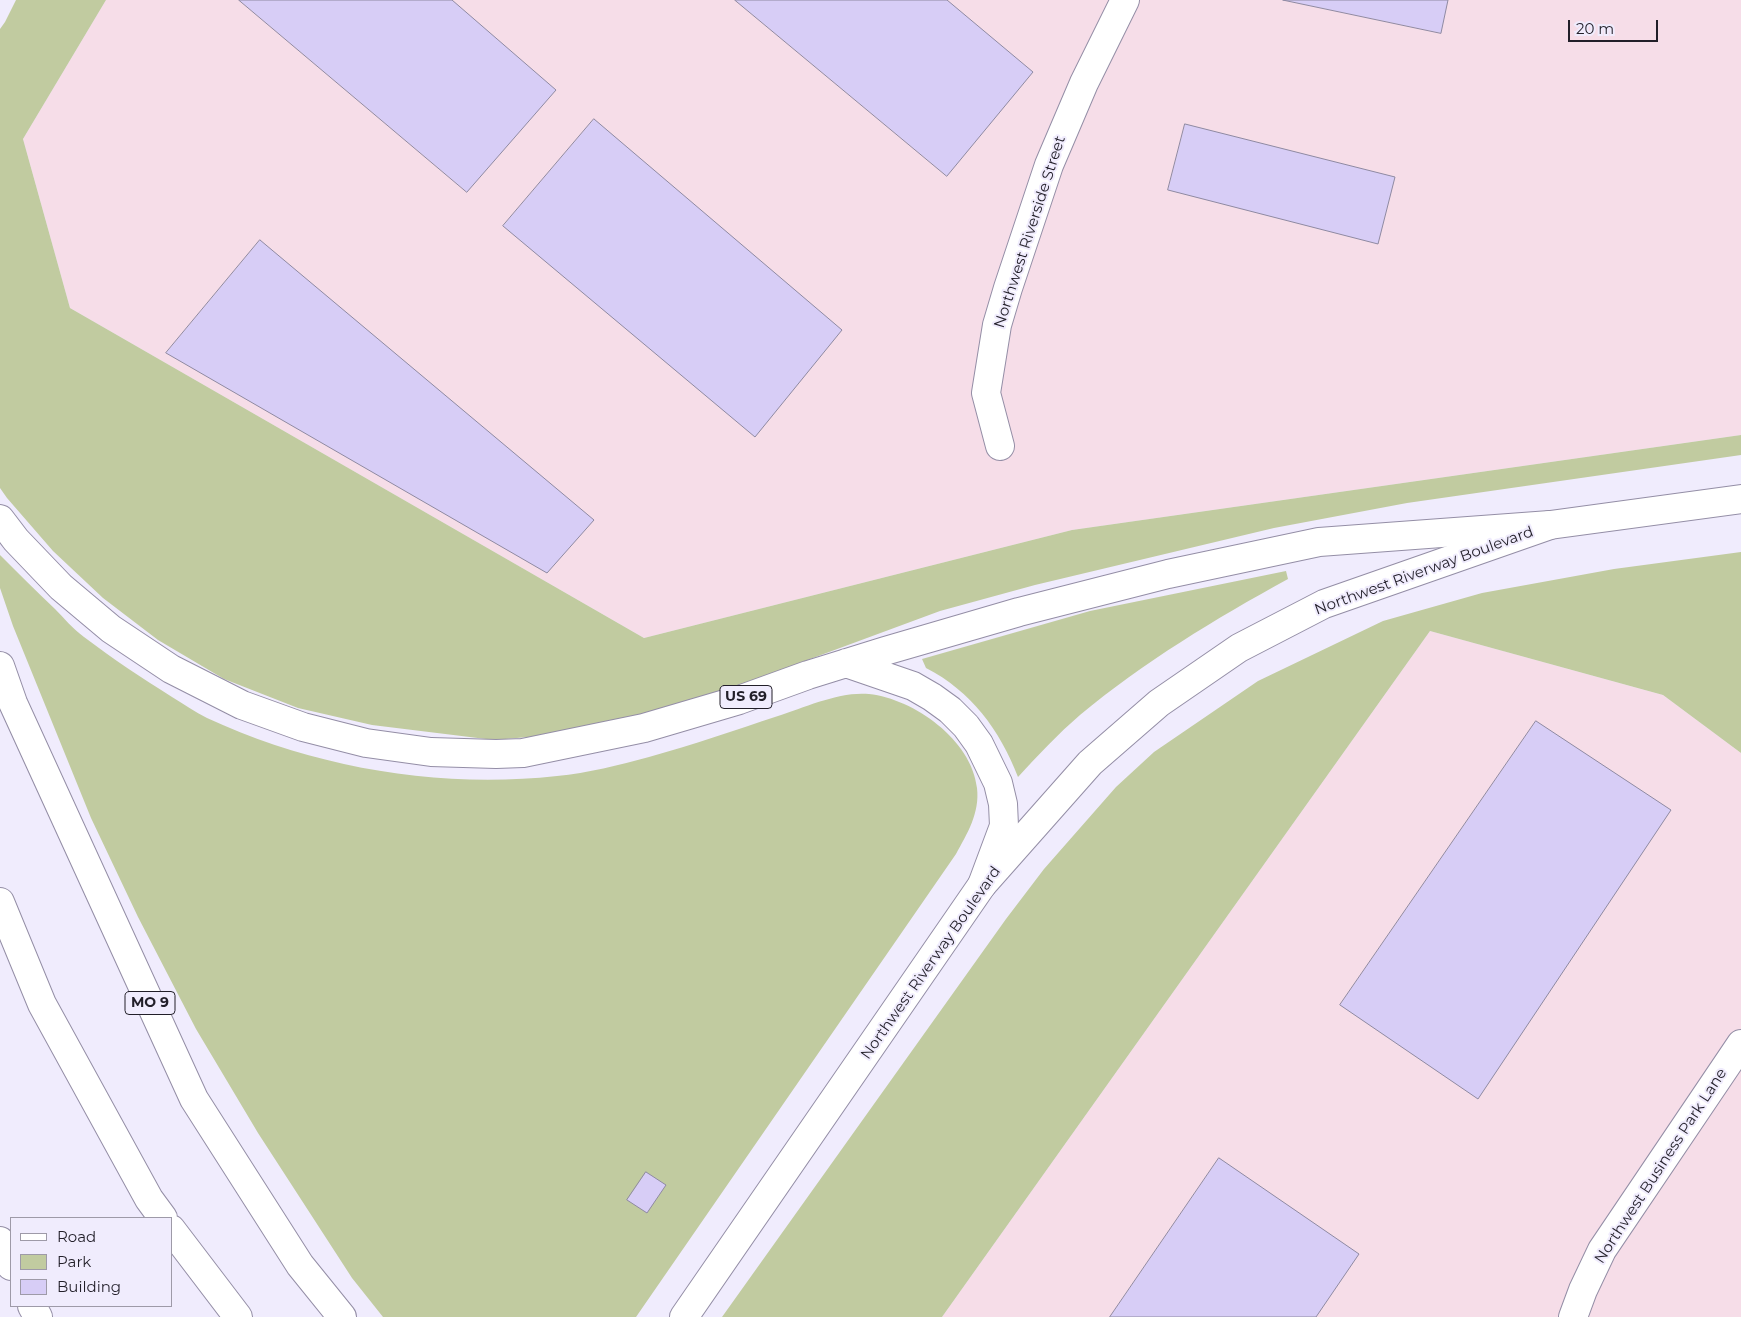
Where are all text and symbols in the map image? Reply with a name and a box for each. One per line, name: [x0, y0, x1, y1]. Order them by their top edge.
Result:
scale bar: [1571, 10, 1661, 42]
text: 20 m: [1576, 19, 1614, 38]
street label: Northwest Riverside Street: [990, 134, 1070, 330]
street label: Northwest Riverway Boulevard: [1312, 523, 1536, 619]
road number: US 69: [720, 686, 772, 709]
street label: Northwest Riverway Boulevard: [857, 863, 1005, 1063]
road number: MO 9: [125, 991, 175, 1014]
street label: Northwest Business Park Lane: [1591, 1065, 1731, 1267]
legend: [10, 1217, 172, 1307]
text: Road: [57, 1227, 96, 1246]
text: Park: [57, 1252, 91, 1271]
text: Building: [57, 1277, 121, 1296]

